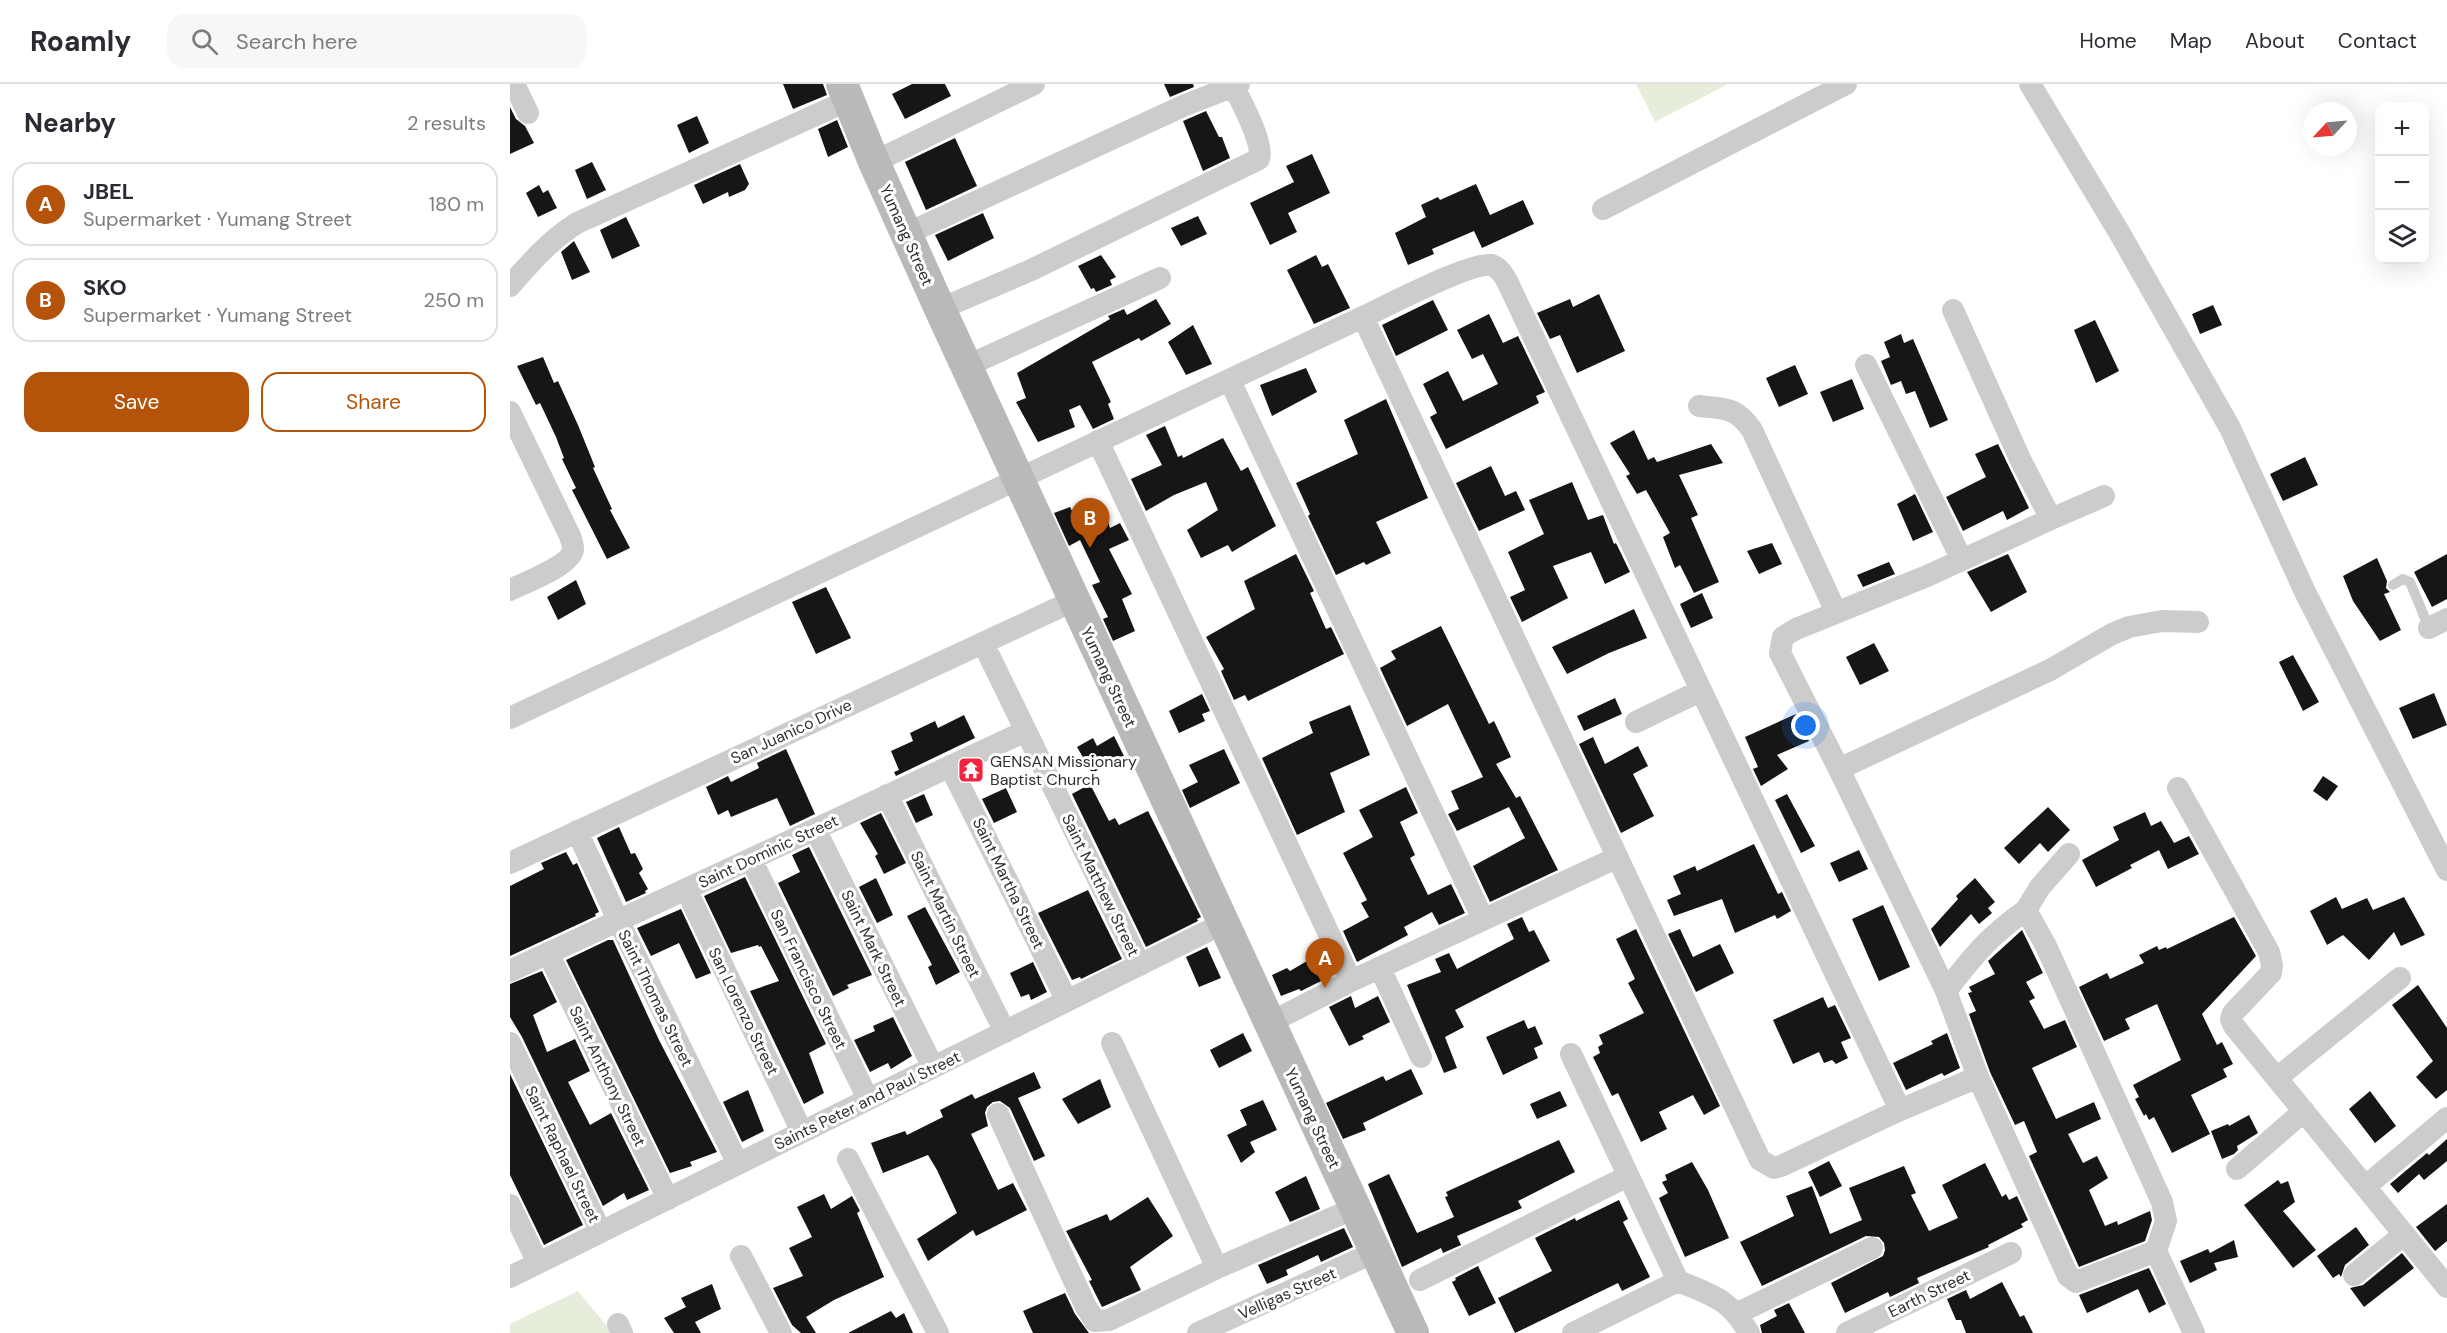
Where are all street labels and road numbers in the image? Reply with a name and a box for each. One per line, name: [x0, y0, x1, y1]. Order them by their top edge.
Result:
street label: Yumang Street: [875, 181, 938, 289]
street label: Yumang Street: [1076, 624, 1141, 731]
street label: San Juanico Drive: [727, 694, 855, 769]
street label: Saint Dominic Street: [695, 810, 841, 893]
street label: Saint Matthew Street: [1057, 811, 1144, 960]
street label: Saint Martha Street: [968, 814, 1049, 952]
street label: Saint Martin Street: [906, 847, 985, 981]
street label: Saint Mark Street: [836, 886, 911, 1010]
street label: San Francisco Street: [766, 906, 852, 1053]
street label: Saint Thomas Street: [613, 926, 698, 1070]
street label: San Lorenzo Street: [704, 944, 784, 1078]
street label: Saint Anthony Street: [564, 1003, 651, 1150]
street label: Saints Peter and Paul Street: [771, 1046, 964, 1155]
street label: Yumang Street: [1280, 1065, 1345, 1172]
street label: Saint Raphael Street: [520, 1082, 605, 1226]
street label: Velligas Street: [1235, 1263, 1339, 1324]
street label: Earth Street: [1885, 1265, 1974, 1322]

